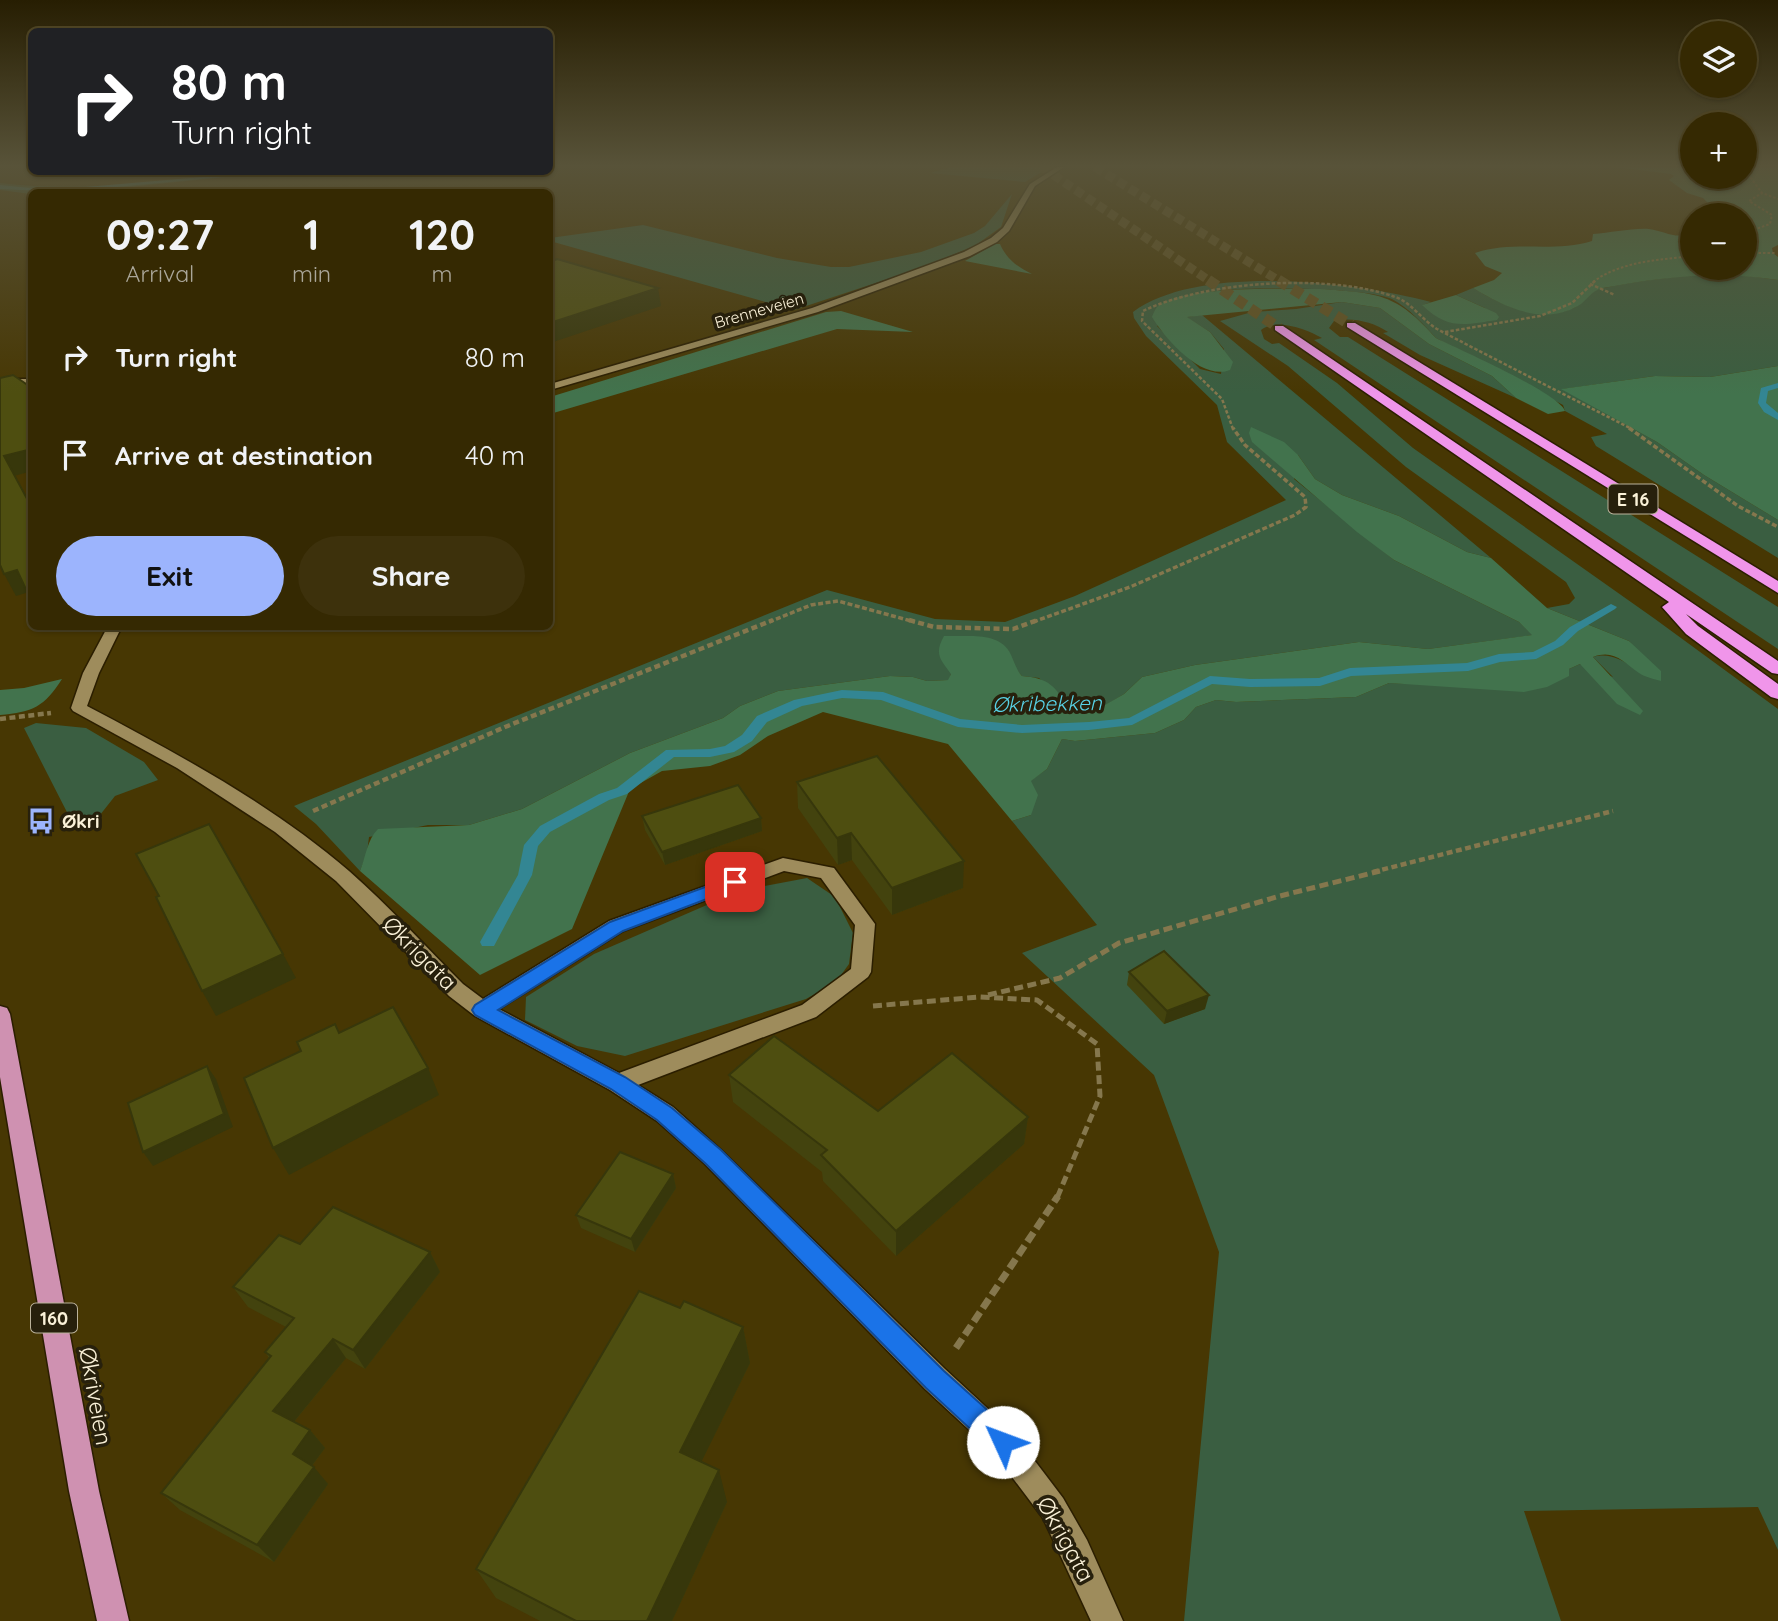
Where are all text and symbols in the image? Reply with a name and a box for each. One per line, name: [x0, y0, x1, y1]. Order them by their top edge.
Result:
map controls: [1680, 21, 1757, 280]
button: layers: [1680, 21, 1757, 98]
text: 80 m: [171, 51, 287, 112]
icon: right: [56, 56, 147, 147]
text: Turn right: [171, 112, 312, 152]
button: +: [1680, 112, 1757, 189]
button: −: [1680, 203, 1757, 280]
text: 09:27: [106, 208, 214, 261]
text: 1: [303, 208, 320, 261]
text: 120: [409, 208, 475, 261]
text: Arrival: [126, 259, 194, 288]
text: min: [292, 259, 331, 288]
text: m: [432, 259, 453, 288]
street label: Brenneveien: [712, 288, 806, 332]
icon: right: [56, 338, 94, 376]
text: Turn right: [115, 341, 237, 374]
text: 80 m: [465, 341, 525, 374]
icon: arrive: [56, 436, 94, 474]
text: Arrive at destination: [115, 439, 373, 472]
text: 40 m: [465, 439, 525, 472]
road number: E 16: [1608, 485, 1658, 514]
button: Exit: [56, 536, 284, 616]
button: Share: [298, 536, 525, 616]
water label: Økribekken: [992, 689, 1103, 717]
bus stop icon: Økri: [26, 806, 56, 836]
place label: Økri: [62, 809, 100, 833]
pin: [705, 852, 765, 912]
icon: arrive: [716, 863, 754, 901]
street label: Økrigata: [377, 910, 463, 996]
road number: 160: [31, 1303, 77, 1332]
street label: Økriveien: [73, 1345, 119, 1447]
position arrow: [966, 1405, 1040, 1479]
street label: Økrigata: [1031, 1491, 1101, 1587]

